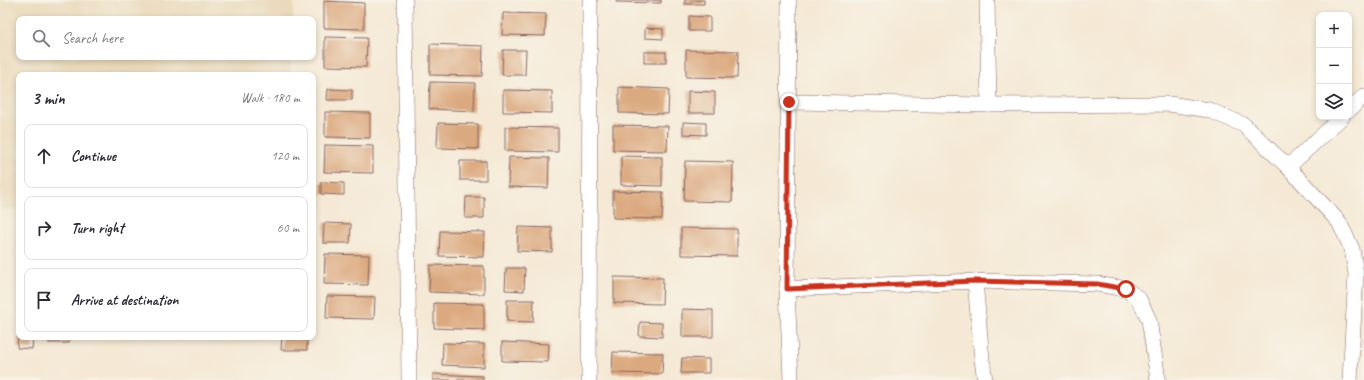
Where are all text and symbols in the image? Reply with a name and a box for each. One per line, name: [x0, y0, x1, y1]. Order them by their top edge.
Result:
map controls: [1316, 12, 1352, 120]
button: +: [1316, 12, 1352, 48]
search box: [16, 16, 316, 60]
icon: search: [30, 27, 52, 49]
text: Search here: [62, 29, 123, 48]
button: −: [1316, 48, 1352, 84]
button: layers: [1316, 84, 1352, 120]
text: 3 min: [32, 88, 65, 109]
text: Walk · 180 m: [241, 90, 300, 106]
route end: [780, 93, 798, 111]
icon: ahead: [33, 145, 55, 167]
text: Continue: [71, 147, 116, 166]
text: 120 m: [271, 148, 299, 164]
icon: right: [33, 217, 55, 239]
text: Turn right: [71, 219, 124, 238]
text: 60 m: [277, 220, 299, 236]
route start: [1117, 280, 1135, 298]
icon: arrive: [33, 289, 55, 311]
text: Arrive at destination: [71, 291, 178, 310]

